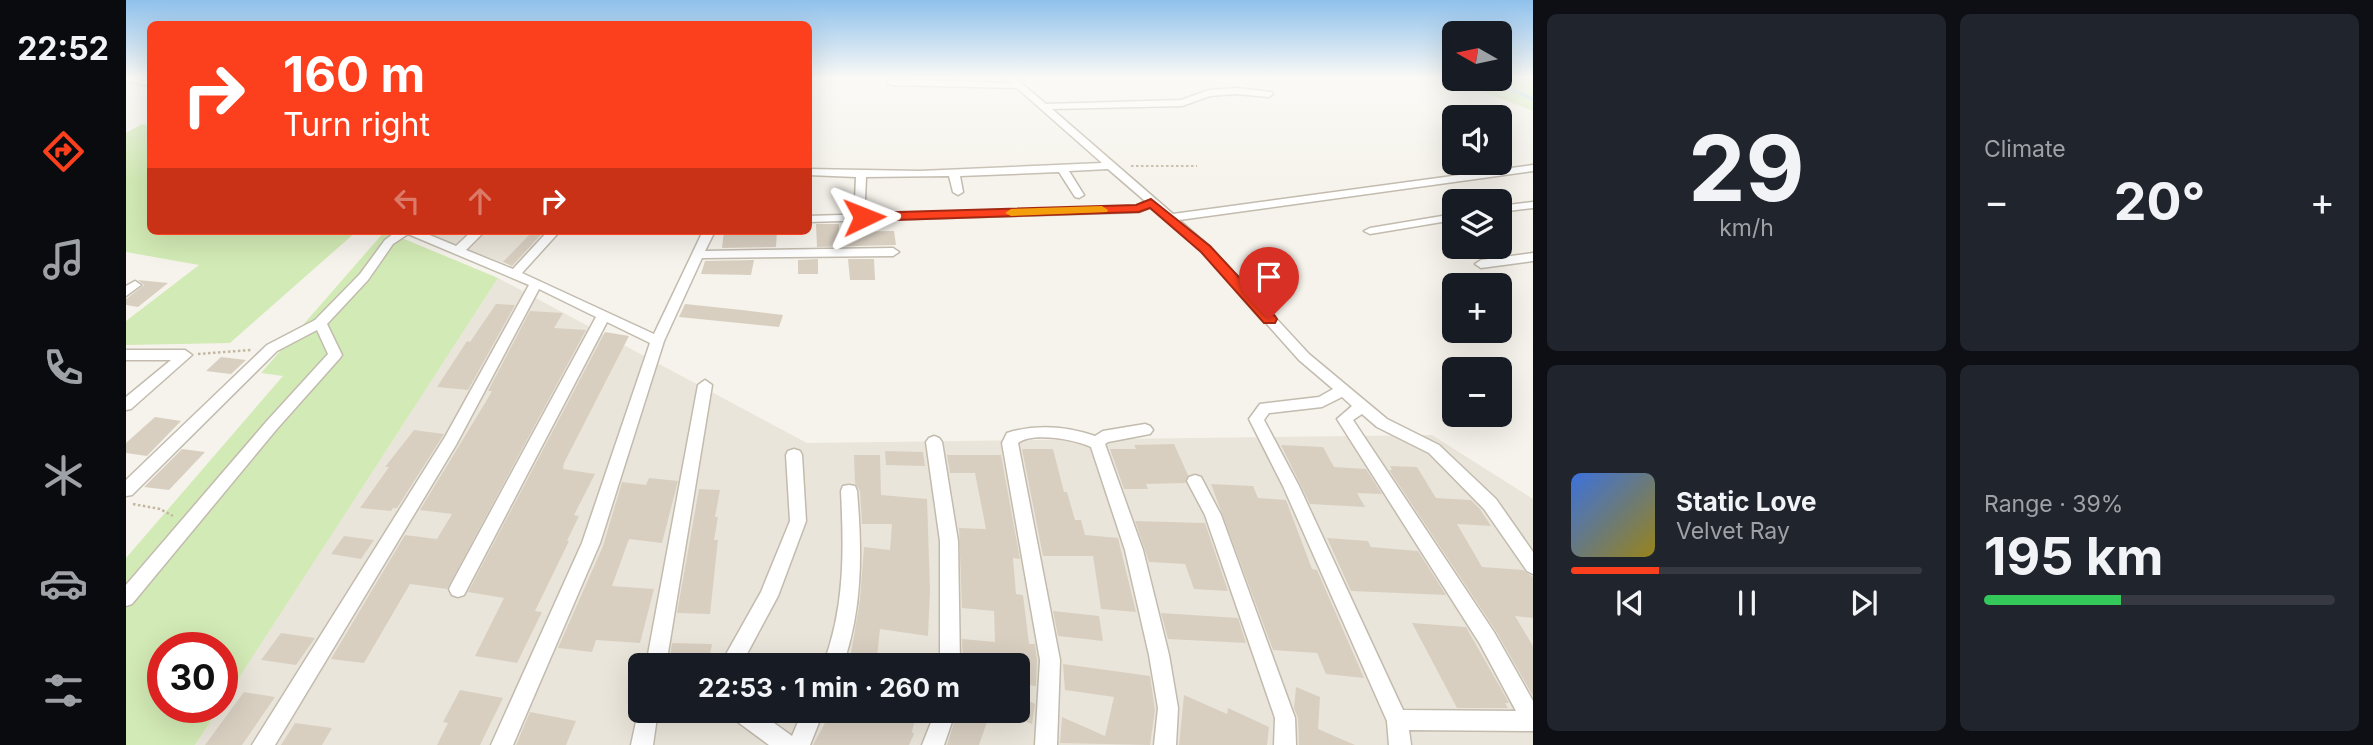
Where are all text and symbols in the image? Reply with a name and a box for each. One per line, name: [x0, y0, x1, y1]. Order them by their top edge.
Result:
north arrow: [1442, 21, 1512, 91]
map controls: [1442, 21, 1512, 427]
text: 22:52: [17, 29, 109, 68]
text: 160 m: [283, 45, 425, 104]
icon: right: [168, 49, 259, 140]
text: Turn right: [283, 105, 430, 144]
button: sound: [1442, 105, 1512, 175]
text: 29: [1688, 113, 1805, 223]
icon: directions: [39, 127, 88, 176]
text: Climate: [1984, 135, 2066, 163]
text: 20°: [2114, 170, 2205, 233]
text: −: [1984, 178, 2009, 224]
text: +: [2310, 178, 2335, 224]
position arrow: [827, 180, 901, 254]
icon: left: [388, 182, 426, 220]
icon: ahead: [461, 182, 499, 220]
icon: right: [534, 182, 572, 220]
button: layers: [1442, 189, 1512, 259]
text: km/h: [1719, 214, 1774, 242]
icon: music: [39, 235, 88, 284]
pin: [1239, 247, 1299, 319]
icon: arrive: [1250, 258, 1288, 296]
button: +: [1442, 273, 1512, 343]
icon: phone: [39, 343, 88, 392]
button: −: [1442, 357, 1512, 427]
icon: climate: [39, 451, 88, 500]
text: Static Love: [1676, 486, 1817, 517]
text: Range · 39%: [1984, 490, 2123, 518]
text: Velvet Ray: [1676, 517, 1790, 545]
text: 195 km: [1984, 525, 2163, 588]
icon: car: [39, 559, 88, 608]
icon: previous: [1611, 584, 1649, 622]
icon: pause: [1728, 584, 1766, 622]
icon: next: [1845, 584, 1883, 622]
speed limit sign: 30: [147, 632, 238, 723]
icon: filters: [39, 666, 88, 715]
text: 22:53 · 1 min · 260 m: [698, 672, 960, 703]

